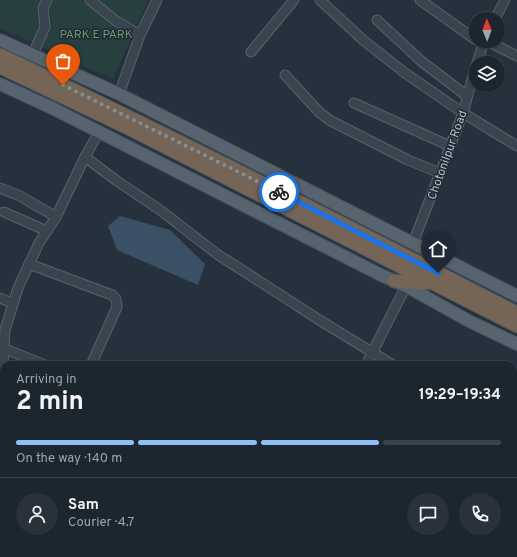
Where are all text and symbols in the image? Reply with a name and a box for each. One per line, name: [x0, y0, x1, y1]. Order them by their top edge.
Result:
north arrow: [469, 12, 505, 48]
map controls: [469, 12, 505, 92]
park label: PARK E PARK: [59, 27, 133, 43]
pin: [46, 44, 80, 85]
icon: bag: [52, 50, 74, 72]
button: layers: [469, 56, 505, 92]
street label: Chotonilpur Road: [424, 108, 472, 202]
courier: [259, 172, 299, 212]
icon: bike: [268, 181, 290, 203]
pin: [421, 232, 455, 273]
icon: home: [427, 238, 449, 260]
text: Arriving in: [16, 372, 77, 388]
text: 2 min: [16, 386, 84, 419]
text: 19:29–19:34: [419, 386, 501, 405]
text: On the way · 140 m: [16, 451, 122, 467]
button: person: [16, 493, 58, 535]
button: chat: [407, 493, 449, 535]
button: phone: [459, 493, 501, 535]
text: Sam: [68, 496, 99, 515]
text: Courier · 4.7: [68, 515, 134, 531]

